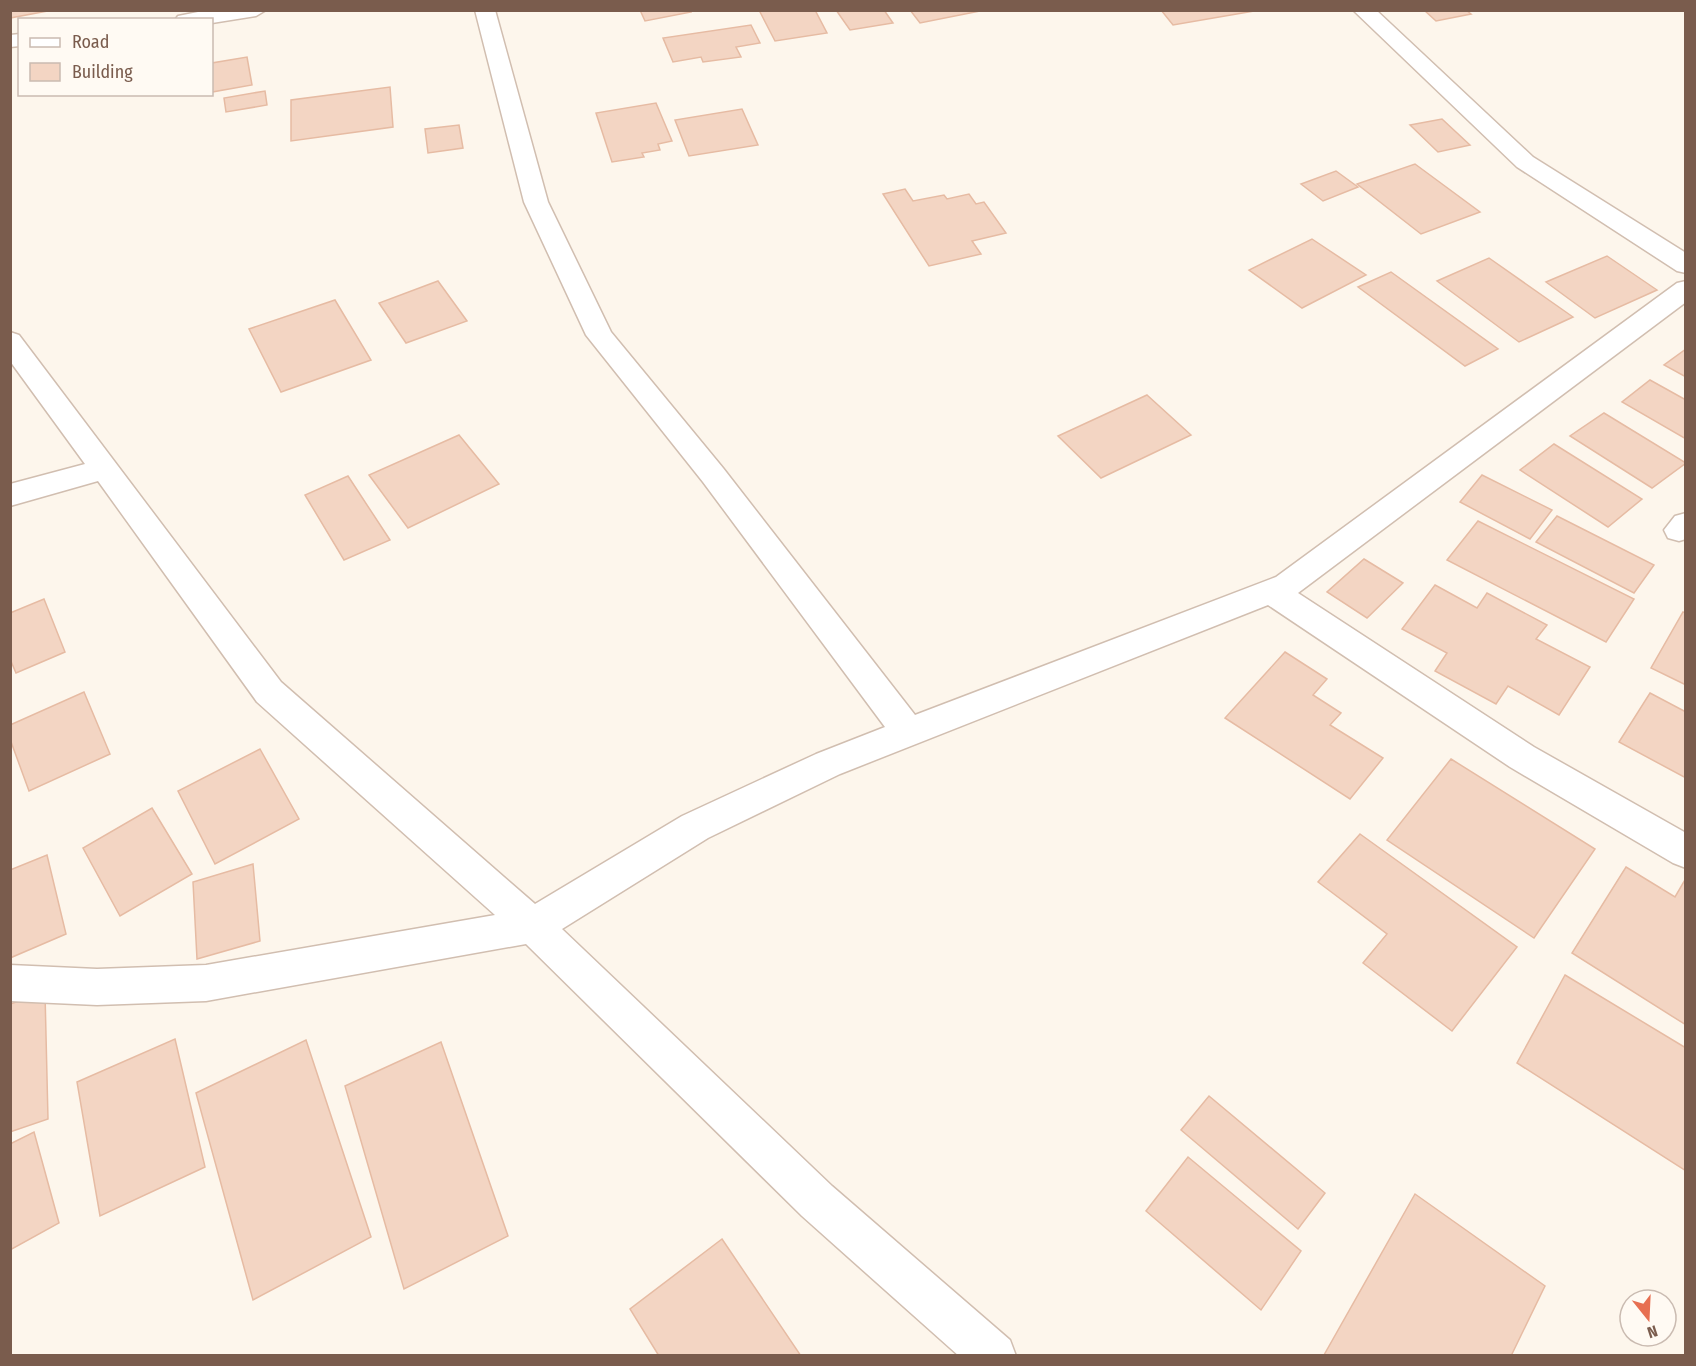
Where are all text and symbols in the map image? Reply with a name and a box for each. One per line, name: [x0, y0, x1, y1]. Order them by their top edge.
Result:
legend: [18, 18, 213, 96]
text: Road: [72, 31, 109, 53]
text: Building: [72, 61, 133, 83]
north arrow: [1618, 1288, 1678, 1348]
text: N: [1645, 1321, 1660, 1342]

